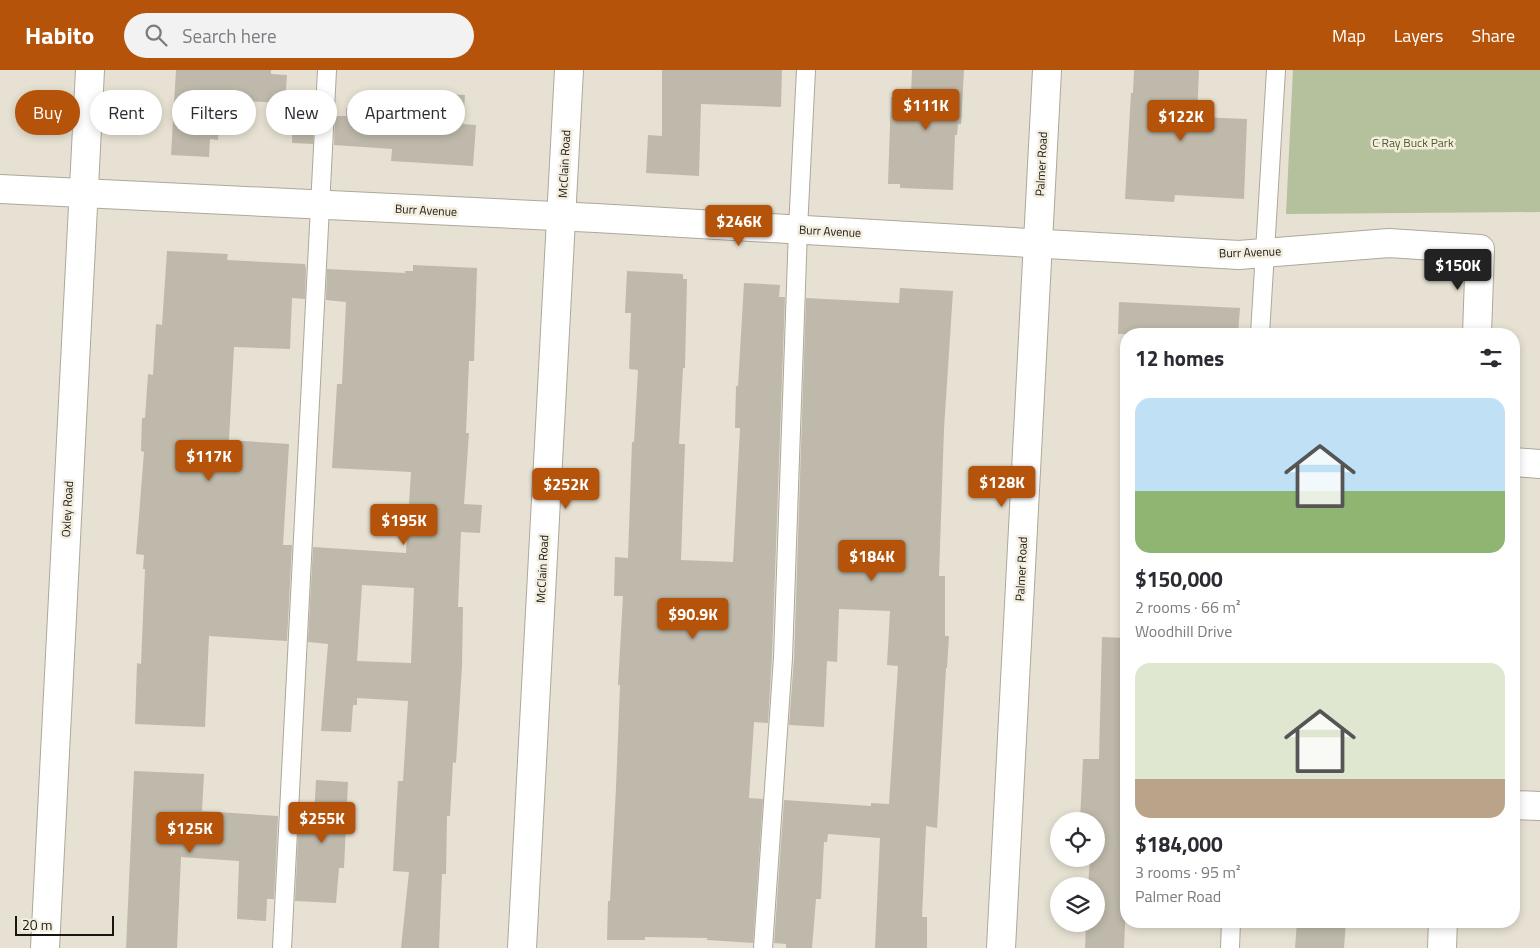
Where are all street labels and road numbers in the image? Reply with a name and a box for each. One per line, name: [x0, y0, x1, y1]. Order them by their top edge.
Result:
street label: McClain Road: [553, 129, 575, 199]
street label: Palmer Road: [1030, 131, 1052, 197]
street label: Burr Avenue: [394, 199, 458, 221]
street label: Burr Avenue: [798, 220, 862, 242]
street label: Burr Avenue: [1219, 241, 1281, 263]
street label: Oxley Road: [56, 480, 78, 538]
street label: McClain Road: [531, 534, 553, 604]
street label: Palmer Road: [1010, 536, 1032, 602]

